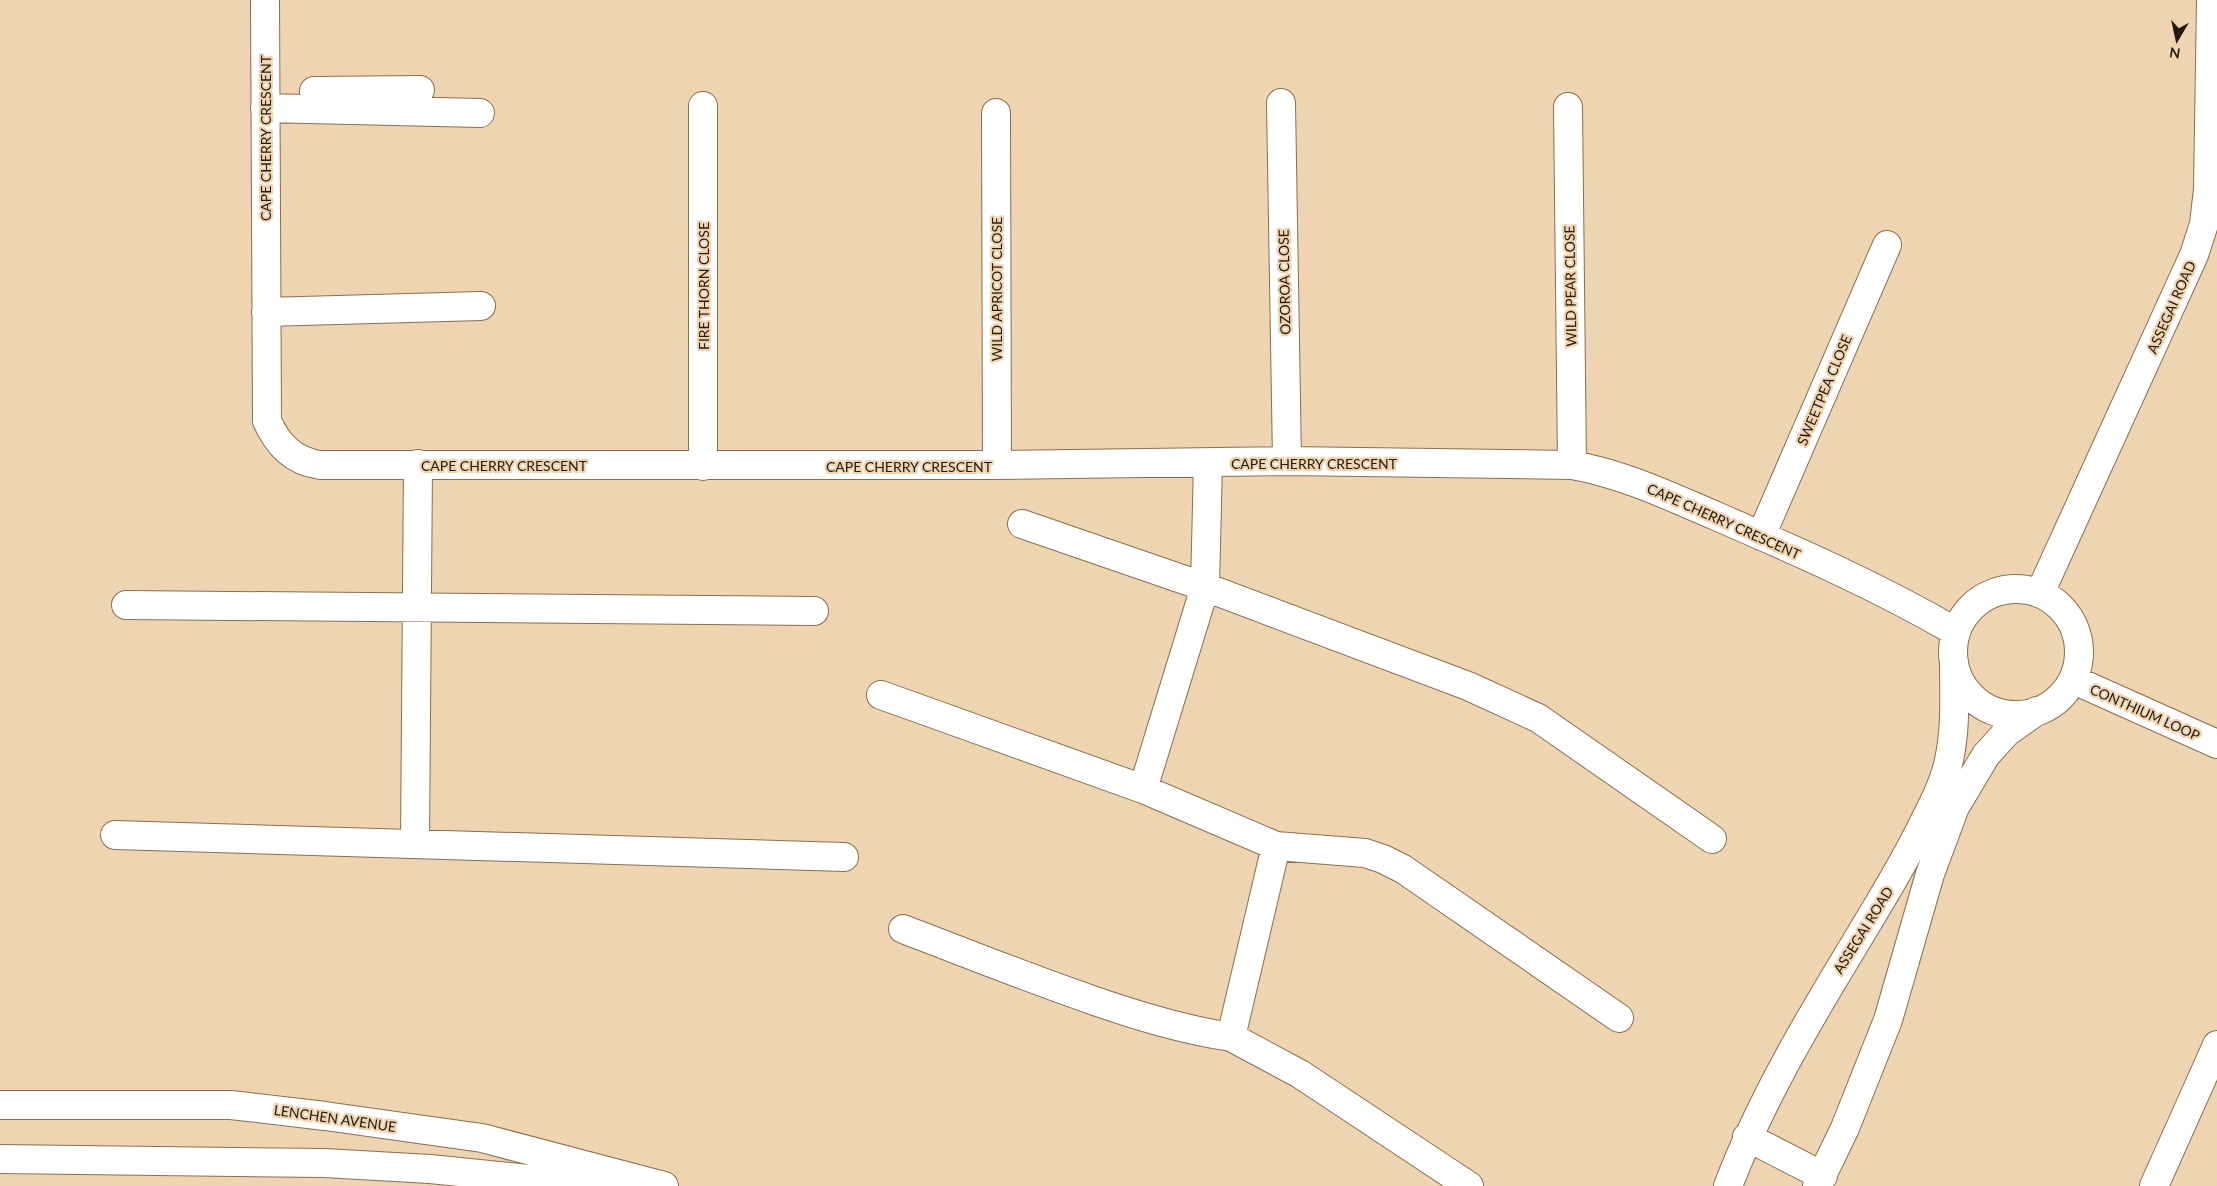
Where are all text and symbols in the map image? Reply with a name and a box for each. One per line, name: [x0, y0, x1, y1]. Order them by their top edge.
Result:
north arrow: [2152, 15, 2202, 65]
text: N: [2168, 44, 2182, 63]
street label: CAPE CHERRY CRESCENT: [257, 54, 274, 221]
street label: WILD APRICOT CLOSE: [988, 217, 1005, 361]
street label: FIRE THORN CLOSE: [695, 222, 712, 350]
street label: WILD PEAR CLOSE: [1560, 225, 1580, 347]
street label: OZOROA CLOSE: [1275, 229, 1293, 335]
street label: ASSEGAI ROAD: [2143, 258, 2199, 356]
street label: SWEETPEA CLOSE: [1793, 332, 1855, 448]
street label: CAPE CHERRY CRESCENT: [1231, 455, 1398, 472]
street label: CAPE CHERRY CRESCENT: [421, 457, 588, 474]
street label: CAPE CHERRY CRESCENT: [826, 458, 993, 475]
street label: CAPE CHERRY CRESCENT: [1645, 479, 1804, 563]
street label: CONTHIUM LOOP: [2087, 680, 2203, 744]
street label: ASSEGAI ROAD: [1829, 883, 1897, 977]
street label: LENCHEN AVENUE: [273, 1101, 397, 1135]

